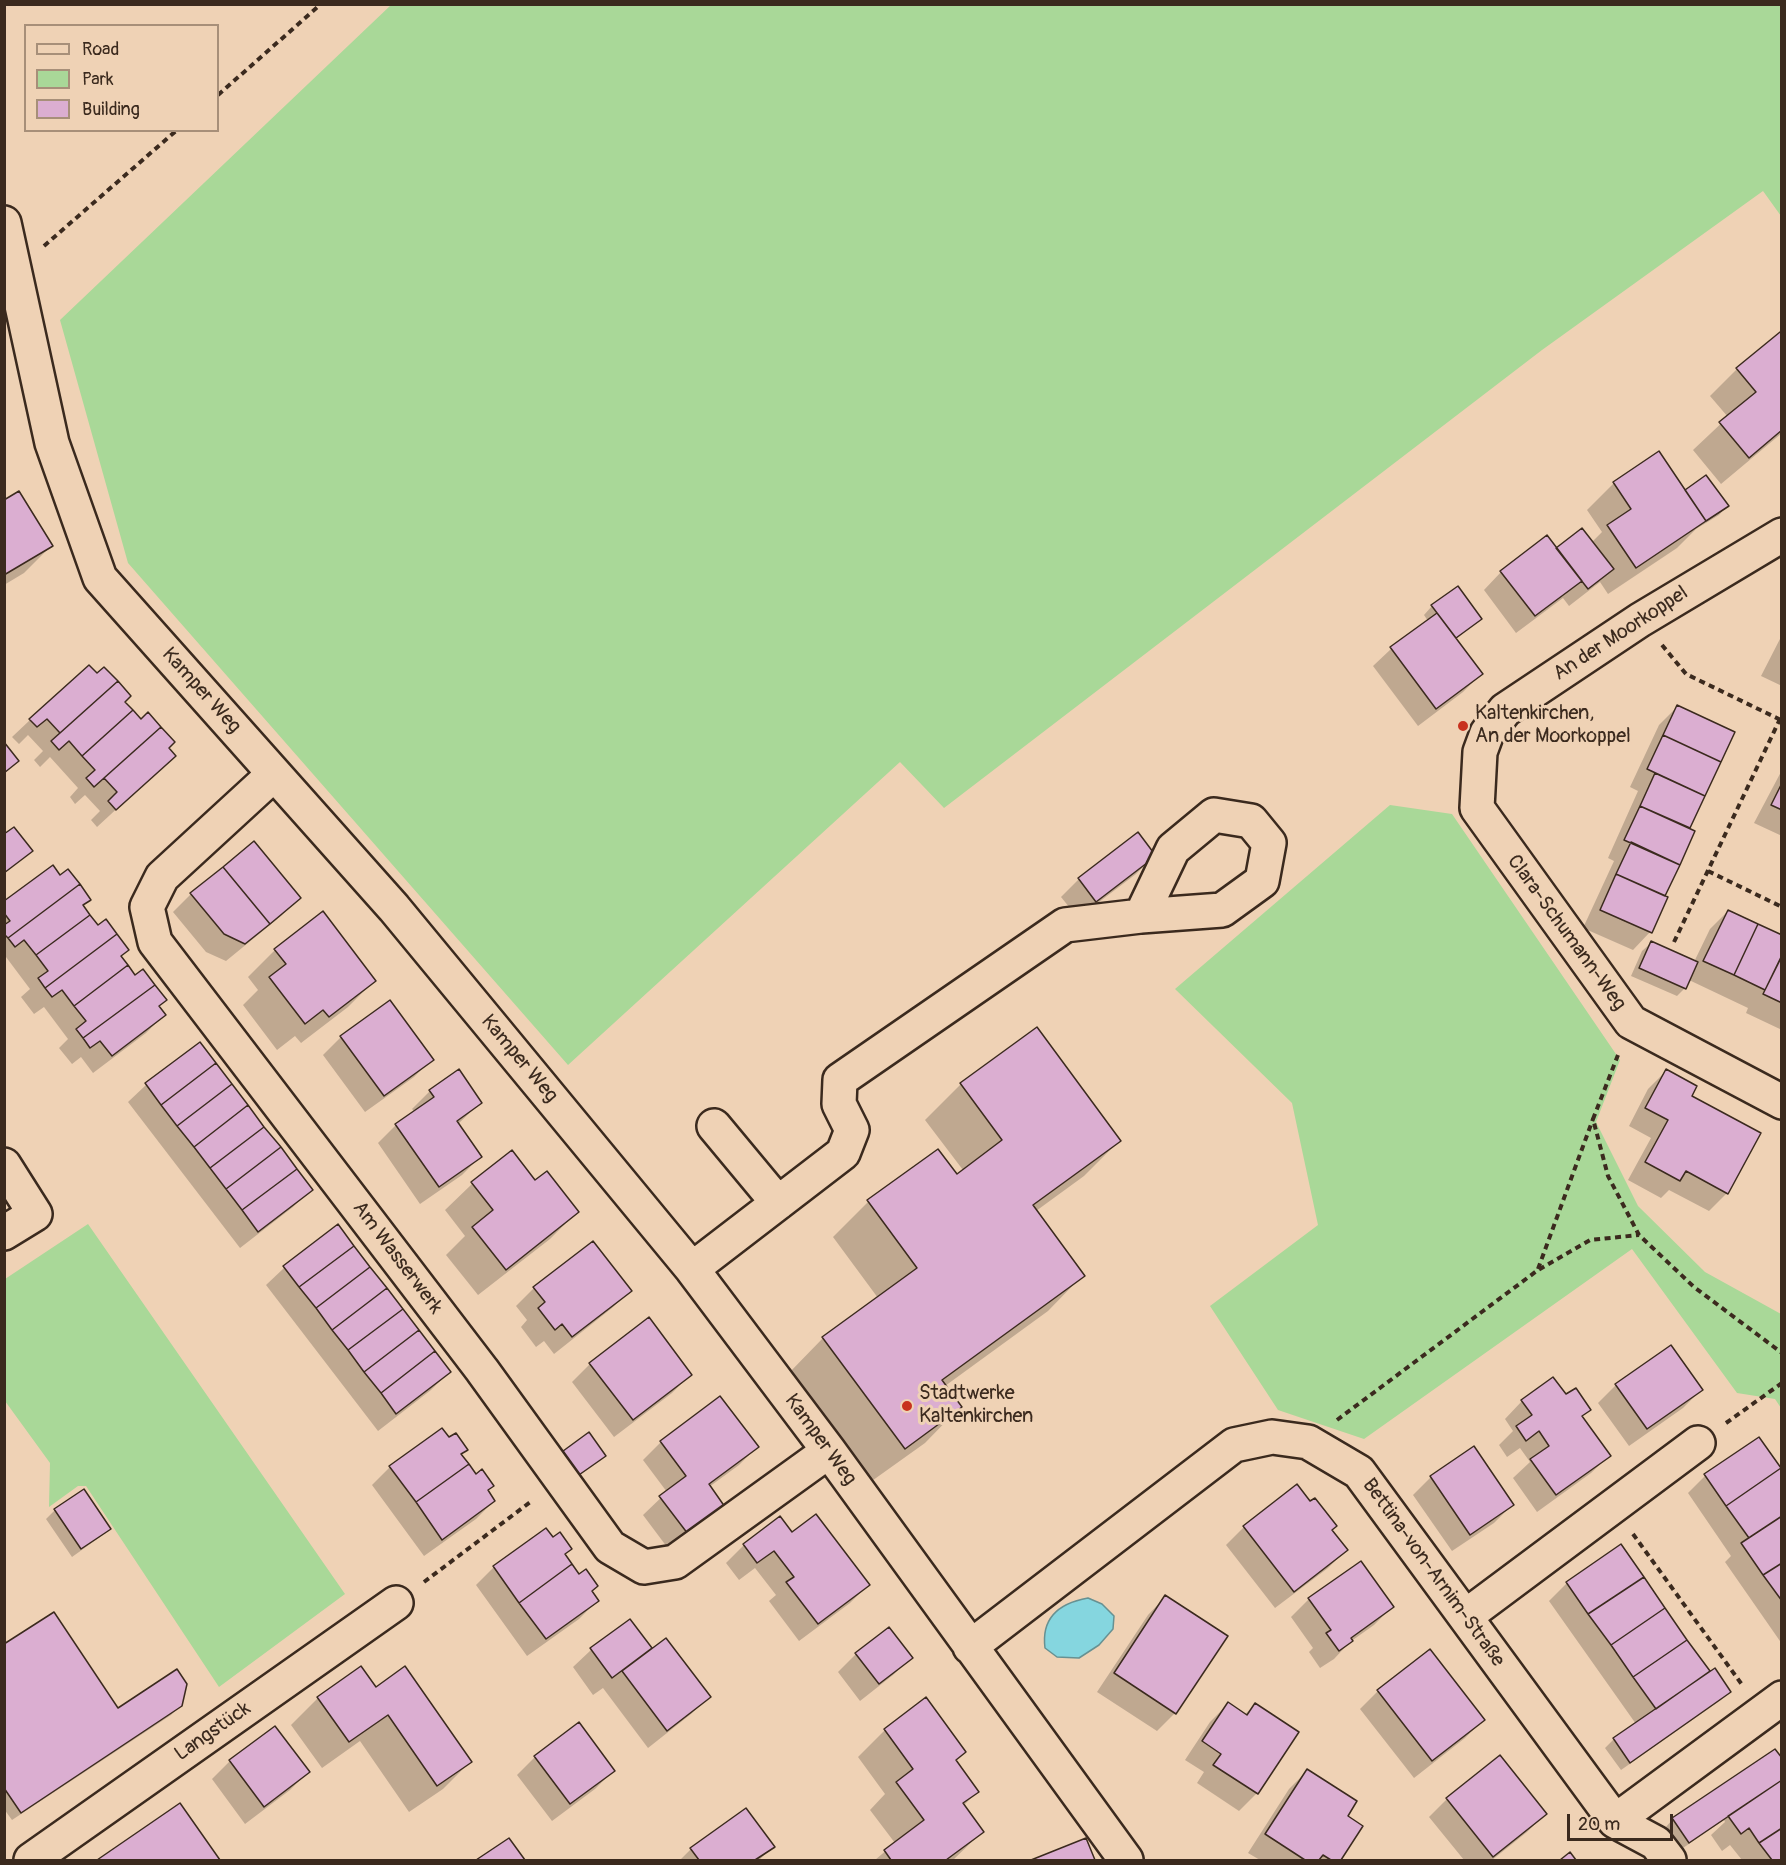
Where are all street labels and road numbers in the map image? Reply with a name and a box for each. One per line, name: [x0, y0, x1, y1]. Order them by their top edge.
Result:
street label: An der Moorkoppel: [1549, 582, 1693, 686]
street label: Kamper Weg: [156, 643, 246, 739]
street label: Clara-Schumann-Weg: [1501, 850, 1631, 1016]
street label: Kamper Weg: [475, 1010, 563, 1108]
street label: Am Wasserwerk: [347, 1197, 447, 1319]
street label: Kamper Weg: [779, 1390, 861, 1490]
street label: Bettina-von-Arnim-Straße: [1357, 1474, 1509, 1672]
street label: Langstück: [170, 1697, 256, 1767]

